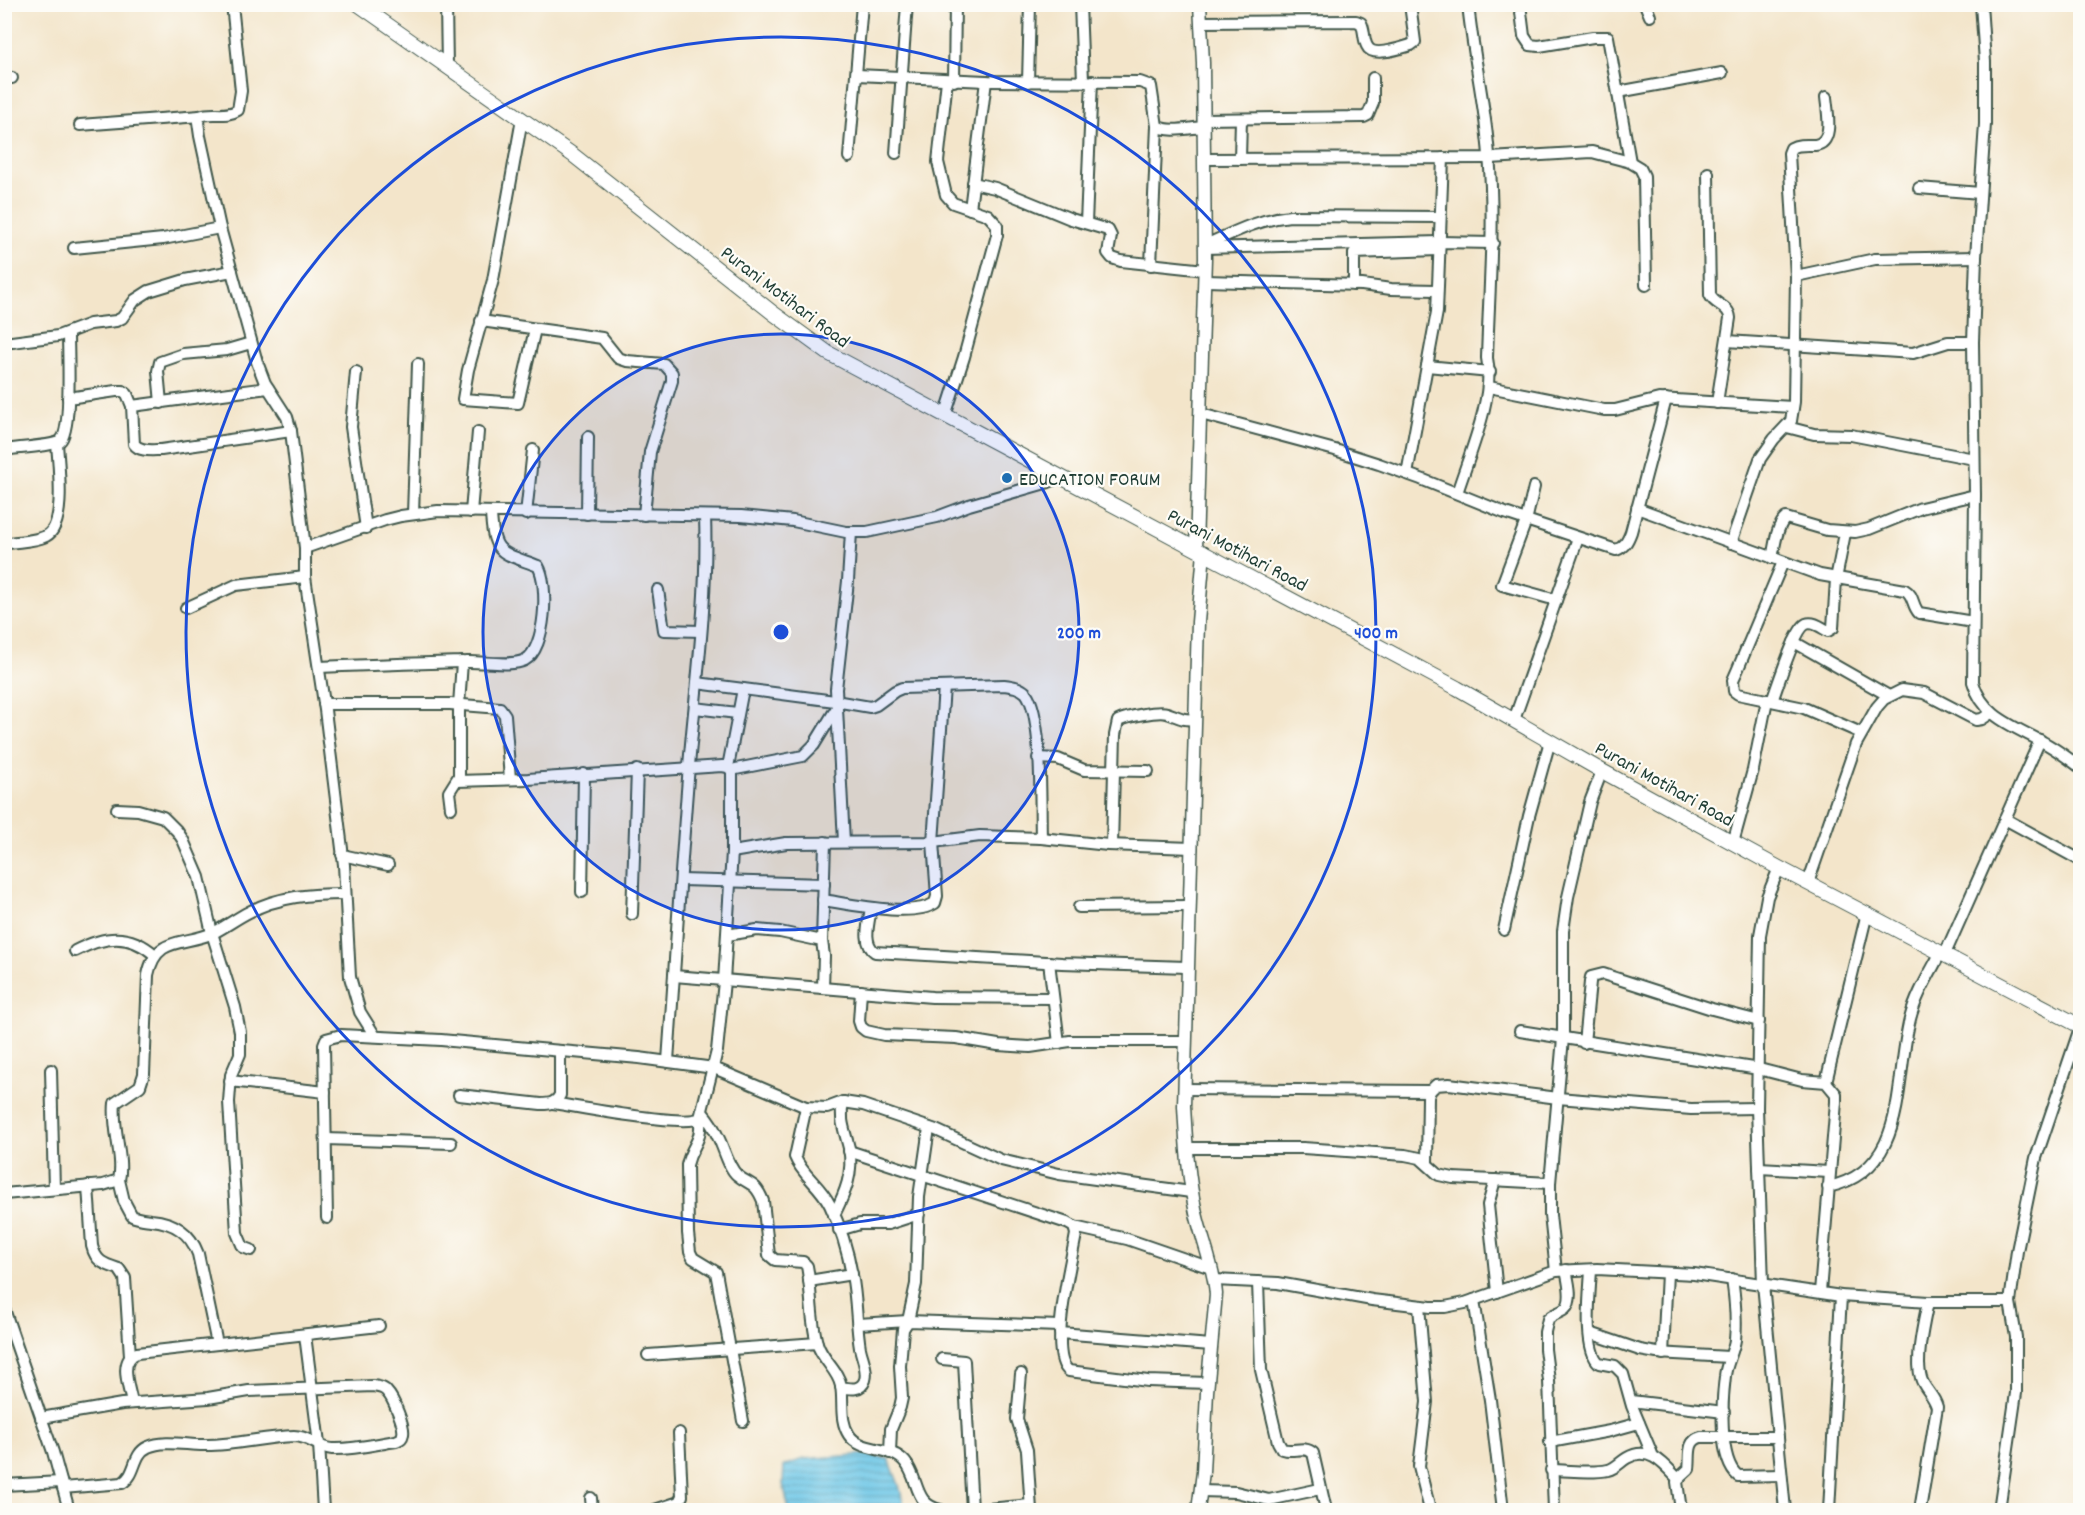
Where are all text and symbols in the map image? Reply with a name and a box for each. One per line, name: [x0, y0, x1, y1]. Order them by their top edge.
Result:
street label: Purani Motihari Road: [714, 240, 855, 356]
place label: EDUCATION FORUM: [1019, 467, 1160, 495]
marker: EDUCATION FORUM: [1000, 471, 1014, 485]
street label: Purani Motihari Road: [1161, 503, 1312, 600]
centre of rings: [771, 622, 791, 642]
text: 200 m: [1057, 622, 1101, 647]
text: 400 m: [1354, 622, 1398, 647]
street label: Purani Motihari Road: [1589, 736, 1738, 836]

